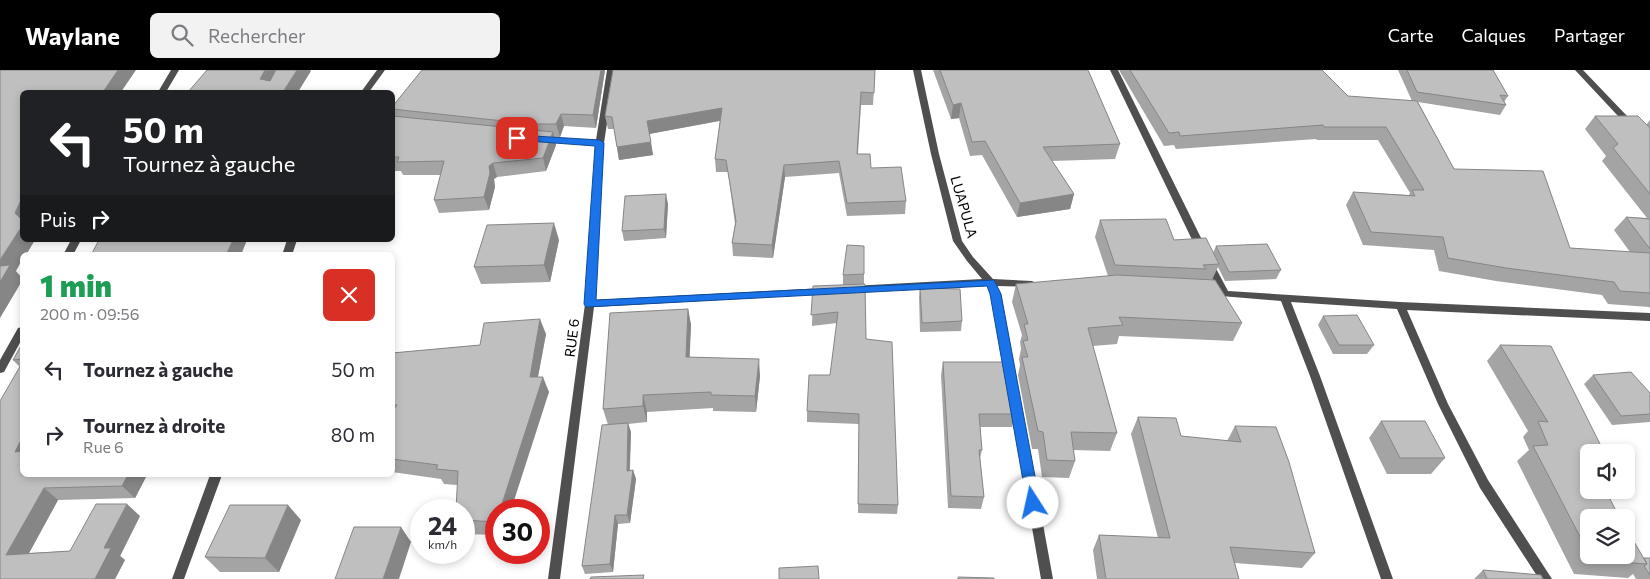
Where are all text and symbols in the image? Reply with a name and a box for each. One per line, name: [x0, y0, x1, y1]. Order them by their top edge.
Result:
search box: [150, 13, 500, 58]
text: Waylane: [25, 21, 120, 50]
icon: search: [168, 21, 196, 49]
text: Rechercher: [208, 24, 306, 47]
text: Carte: [1388, 24, 1433, 46]
text: Calques: [1461, 24, 1526, 46]
text: Partager: [1554, 24, 1625, 46]
text: 50 m: [123, 107, 204, 150]
icon: left: [40, 110, 105, 175]
pin: [496, 117, 538, 159]
icon: arrive: [503, 124, 531, 152]
text: Tournez à gauche: [123, 150, 295, 177]
street label: LUAPULA: [947, 174, 982, 240]
icon: right: [86, 205, 114, 233]
text: Puis: [40, 208, 76, 231]
text: 1 min: [40, 266, 112, 303]
button: close: [323, 269, 375, 321]
text: 200 m · 09:56: [40, 304, 139, 323]
street label: RUE 6: [561, 318, 582, 358]
icon: left: [40, 356, 68, 384]
text: Tournez à gauche: [83, 358, 233, 381]
text: 50 m: [331, 358, 375, 381]
text: Tournez à droite: [83, 414, 225, 437]
icon: right: [40, 421, 68, 449]
text: 80 m: [331, 423, 375, 446]
text: Rue 6: [83, 437, 124, 456]
map controls: [1580, 444, 1635, 564]
button: sound: [1580, 444, 1635, 499]
position arrow: [1006, 476, 1058, 528]
speed limit sign: 30: [485, 499, 550, 564]
button: layers: [1580, 509, 1635, 564]
text: 24: [428, 510, 457, 540]
text: km/h: [428, 537, 457, 551]

